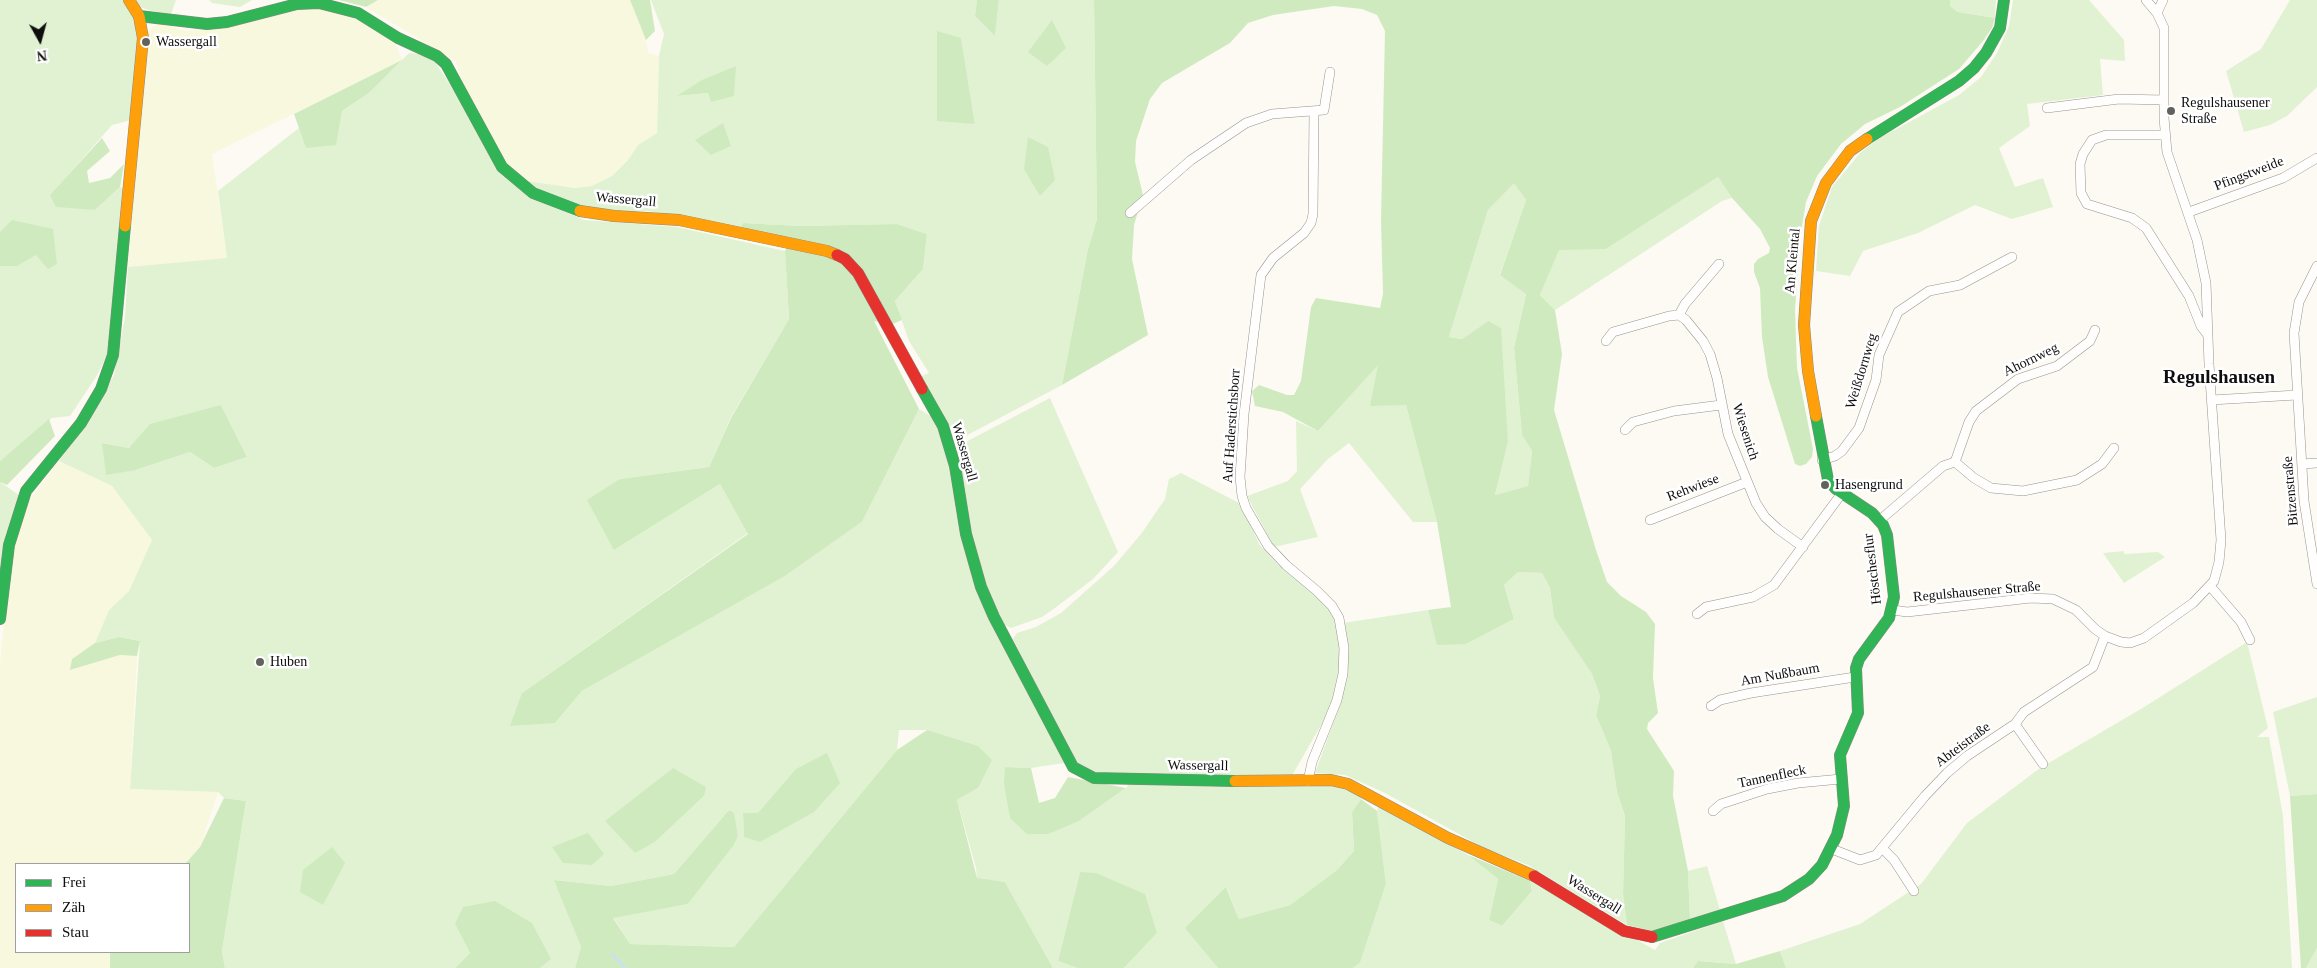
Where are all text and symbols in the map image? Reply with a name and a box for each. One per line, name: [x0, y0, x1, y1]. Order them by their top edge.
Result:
north arrow: [15, 15, 65, 65]
place label: Wassergall: [156, 34, 217, 50]
marker: Wassergall: [140, 36, 152, 48]
text: N: [36, 47, 48, 63]
place label: Regulshausener Straße: [2181, 95, 2270, 128]
marker: Regulshausener Straße: [2165, 105, 2177, 117]
street label: Pfingstweide: [2212, 153, 2286, 195]
street label: Wassergall: [595, 189, 657, 211]
street label: An Kleintal: [1782, 228, 1804, 294]
street label: Weißdornweg: [1843, 331, 1881, 411]
street label: Ahornweg: [2001, 339, 2061, 381]
district label: Regulshausen: [2163, 367, 2275, 389]
street label: Auf Haderstichsborr: [1220, 368, 1244, 484]
street label: Wiesenich: [1728, 402, 1762, 462]
street label: Wassergall: [948, 420, 980, 484]
street label: Bitzenstraße: [2280, 455, 2302, 527]
street label: Rehwiese: [1665, 470, 1721, 506]
place label: Hasengrund: [1835, 477, 1903, 493]
marker: Hasengrund: [1819, 479, 1831, 491]
street label: Höstchesflur: [1860, 532, 1886, 606]
street label: Regulshausener Straße: [1913, 578, 2041, 606]
place label: Huben: [270, 654, 307, 670]
marker: Huben: [254, 656, 266, 668]
street label: Am Nußbaum: [1739, 660, 1821, 690]
street label: Abteistraße: [1932, 719, 1994, 771]
street label: Wassergall: [1167, 757, 1229, 775]
street label: Tannenfleck: [1737, 762, 1807, 792]
legend: [15, 863, 190, 953]
street label: Wassergall: [1564, 872, 1624, 918]
text: Frei: [62, 874, 86, 890]
text: Zäh: [62, 899, 85, 915]
text: Stau: [62, 924, 89, 940]

